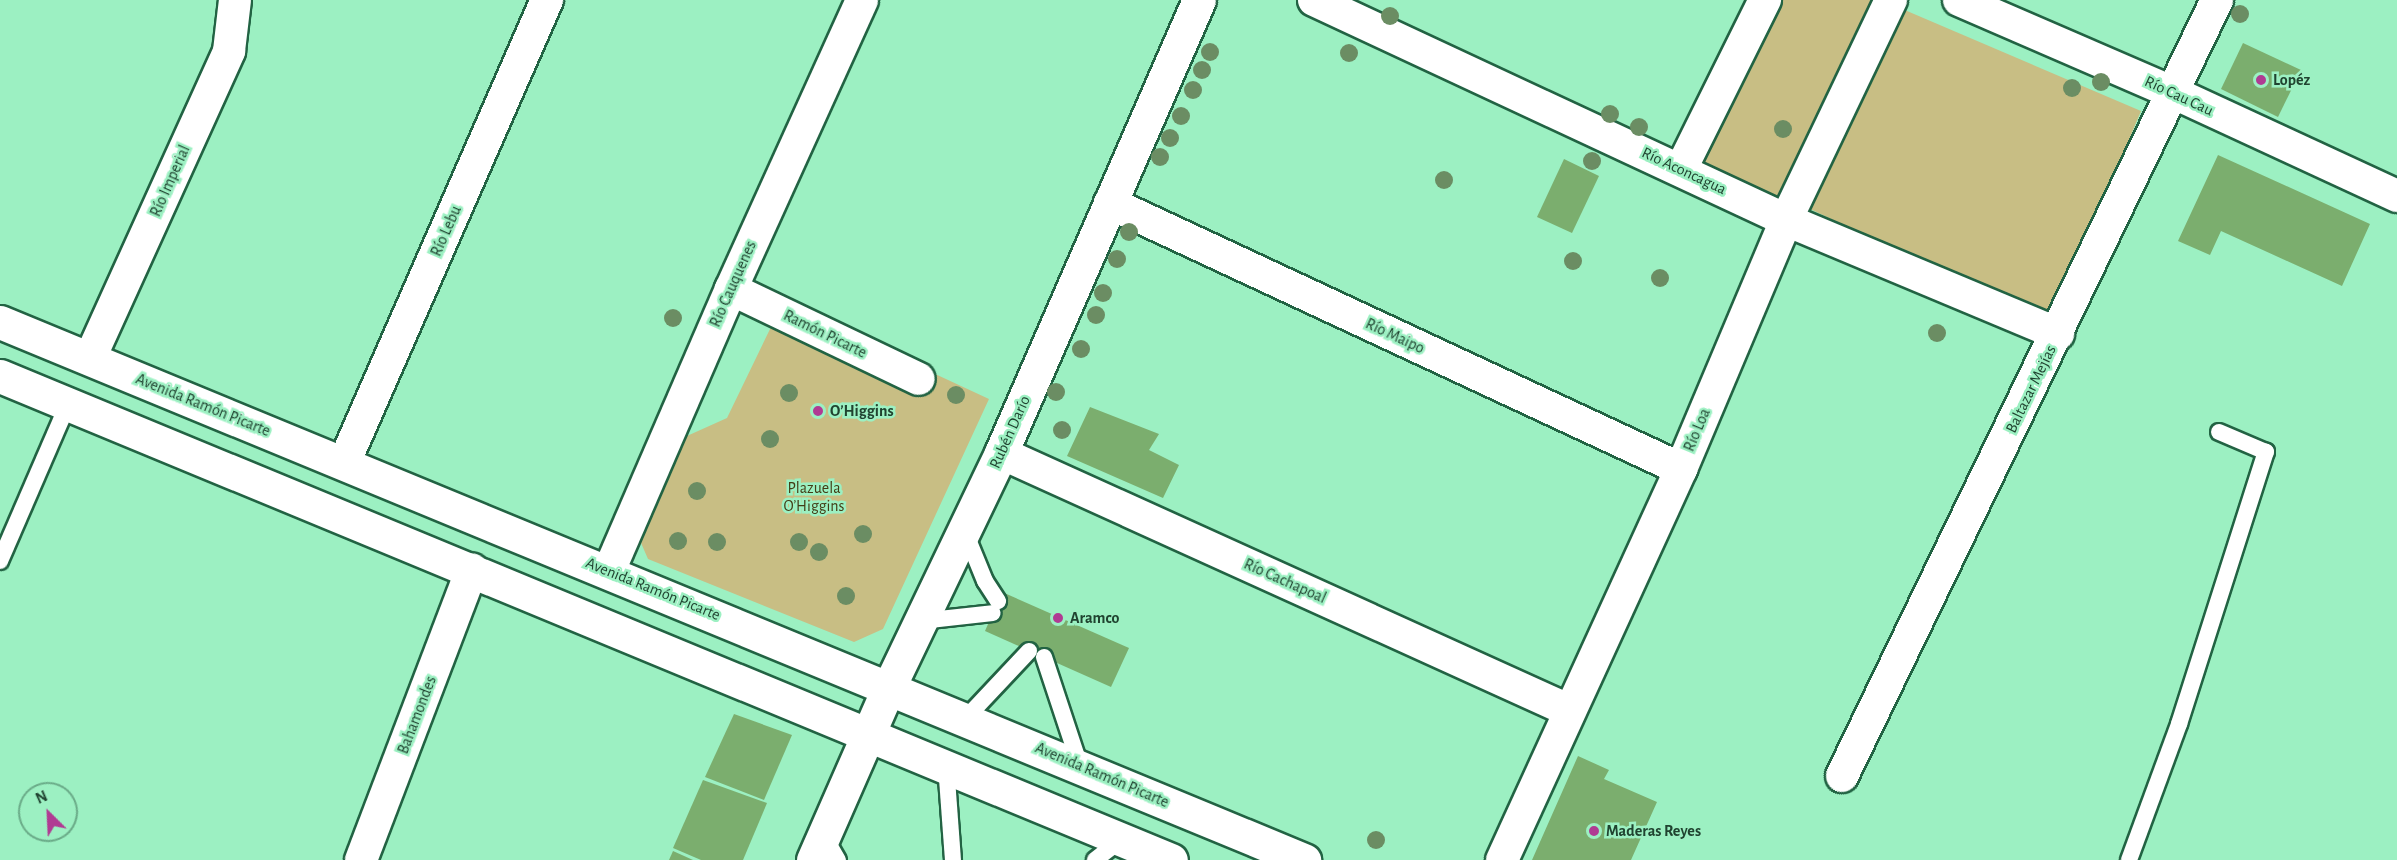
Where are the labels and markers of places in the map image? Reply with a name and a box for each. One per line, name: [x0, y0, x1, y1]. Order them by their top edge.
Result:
place label: Lopéz: [2273, 70, 2310, 90]
marker: Lopéz: [2254, 73, 2268, 87]
place label: O’Higgins: [830, 401, 894, 421]
marker: O’Higgins: [811, 404, 825, 418]
place label: Aramco: [1070, 608, 1119, 628]
marker: Aramco: [1051, 611, 1065, 625]
place label: Maderas Reyes: [1606, 821, 1701, 841]
marker: Maderas Reyes: [1587, 824, 1601, 838]

